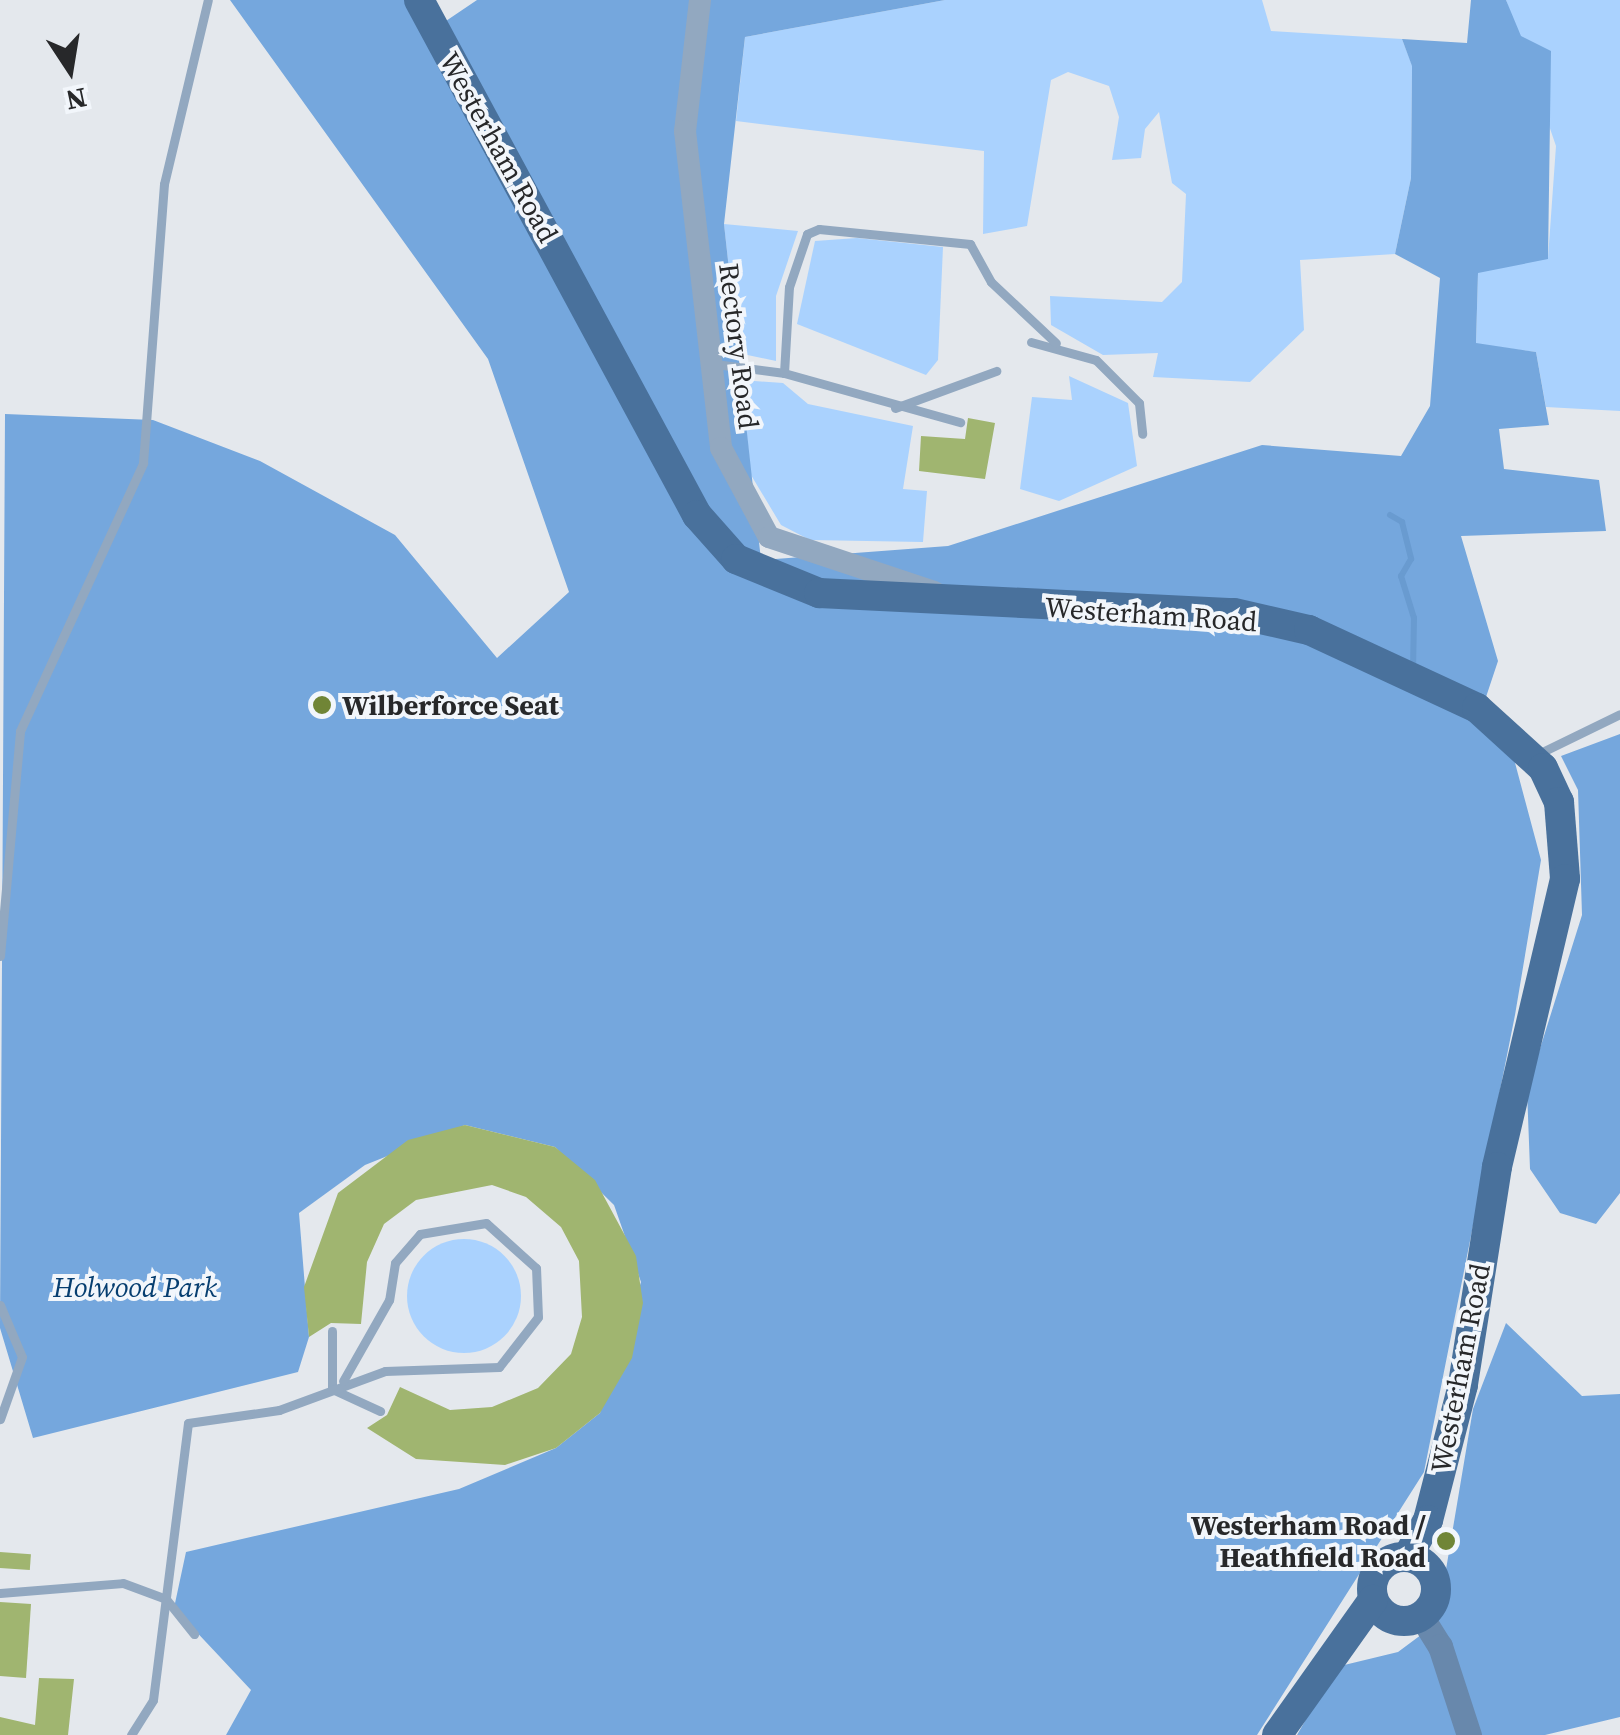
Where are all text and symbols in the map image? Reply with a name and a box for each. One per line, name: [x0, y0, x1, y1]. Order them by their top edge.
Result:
north arrow: [20, 20, 120, 120]
street label: Westerham Road: [433, 46, 565, 248]
text: N: [62, 79, 90, 120]
street label: Rectory Road: [712, 261, 766, 431]
street label: Westerham Road: [1044, 590, 1258, 638]
place label: Wilberforce Seat: [342, 688, 559, 722]
marker: Wilberforce Seat: [311, 694, 333, 716]
street label: Westerham Road: [1423, 1261, 1497, 1475]
park label: Holwood Park: [53, 1270, 217, 1304]
place label: Westerham Road / Heathfield Road: [1191, 1508, 1426, 1574]
marker: Westerham Road / Heathfield Road: [1435, 1530, 1457, 1552]

